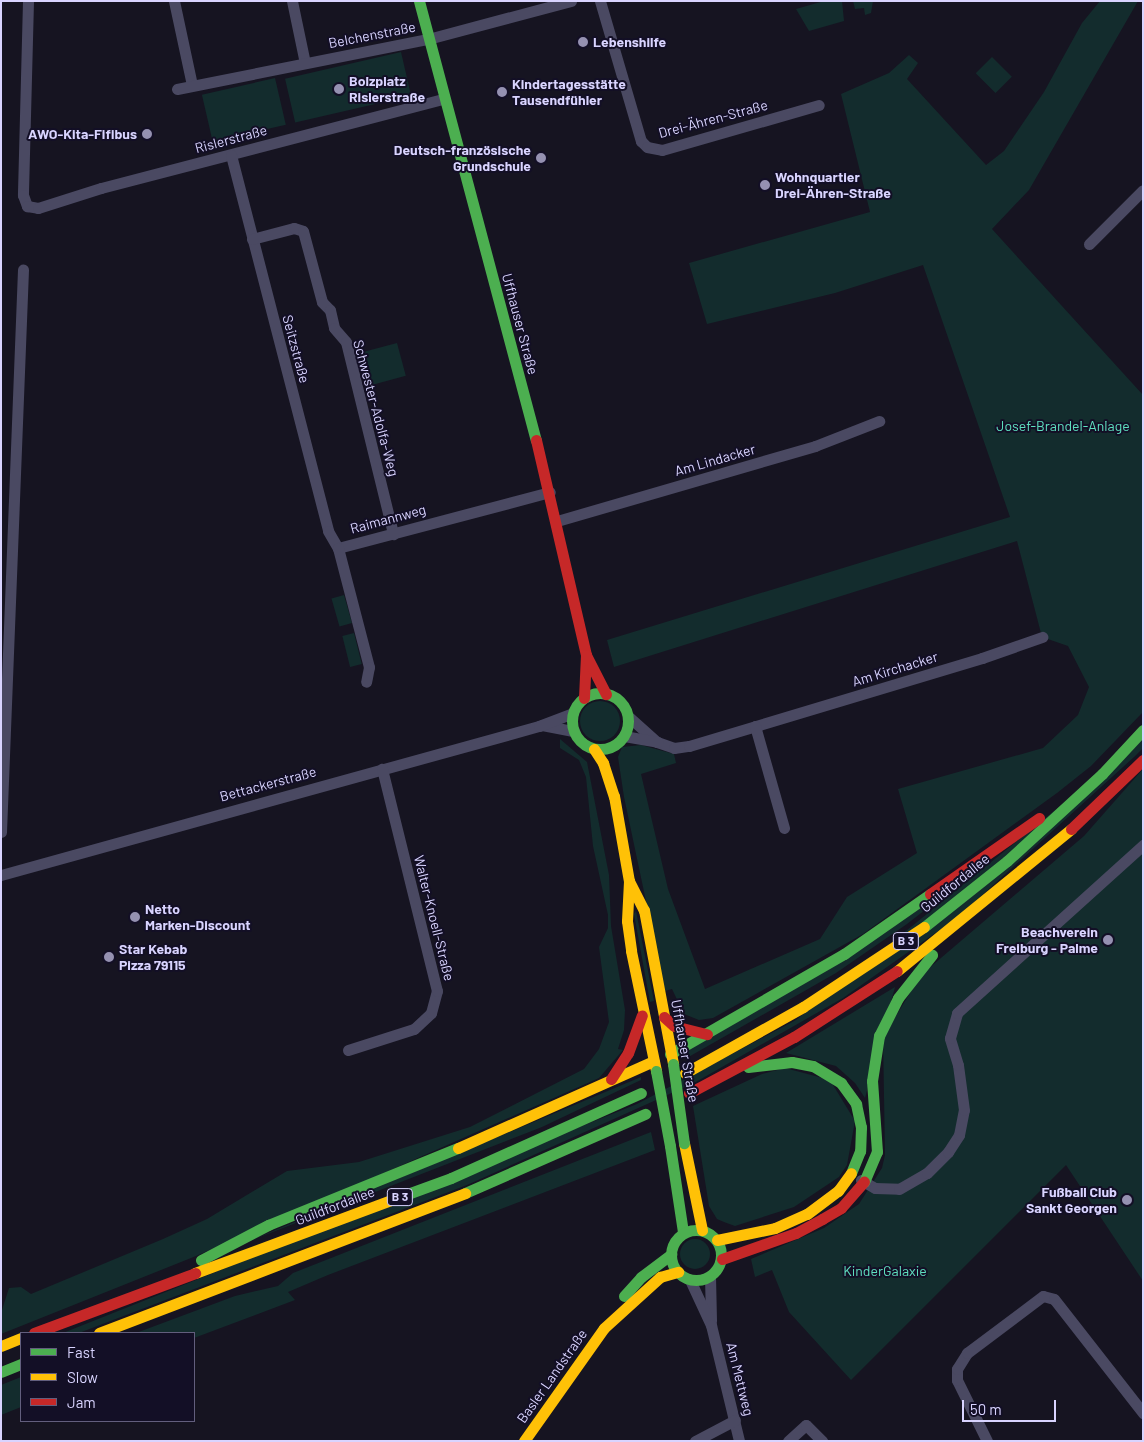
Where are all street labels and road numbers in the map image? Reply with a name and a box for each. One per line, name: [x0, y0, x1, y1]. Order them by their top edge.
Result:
street label: Belchenstraße: [327, 18, 417, 52]
street label: Drei-Ähren-Straße: [657, 96, 769, 142]
street label: Rislerstraße: [193, 121, 269, 157]
street label: Uffhauser Straße: [498, 272, 542, 376]
street label: Seitzstraße: [279, 313, 313, 385]
street label: Schwester-Adolfa-Weg: [350, 338, 402, 478]
street label: Am Lindacker: [673, 440, 757, 480]
street label: Raimannweg: [348, 501, 428, 537]
street label: Am Kirchacker: [850, 648, 940, 690]
street label: Bettackerstraße: [218, 763, 318, 805]
street label: Guildfordallee: [917, 850, 993, 916]
street label: Walter-Knoell-Straße: [410, 854, 458, 982]
road number: B 3: [892, 931, 920, 950]
street label: Uffhauser Straße: [668, 998, 702, 1104]
street label: Guildfordallee: [293, 1183, 377, 1229]
road number: B 3: [386, 1188, 414, 1206]
street label: Basler Landstraße: [513, 1326, 591, 1426]
street label: Am Mettweg: [723, 1340, 757, 1418]

